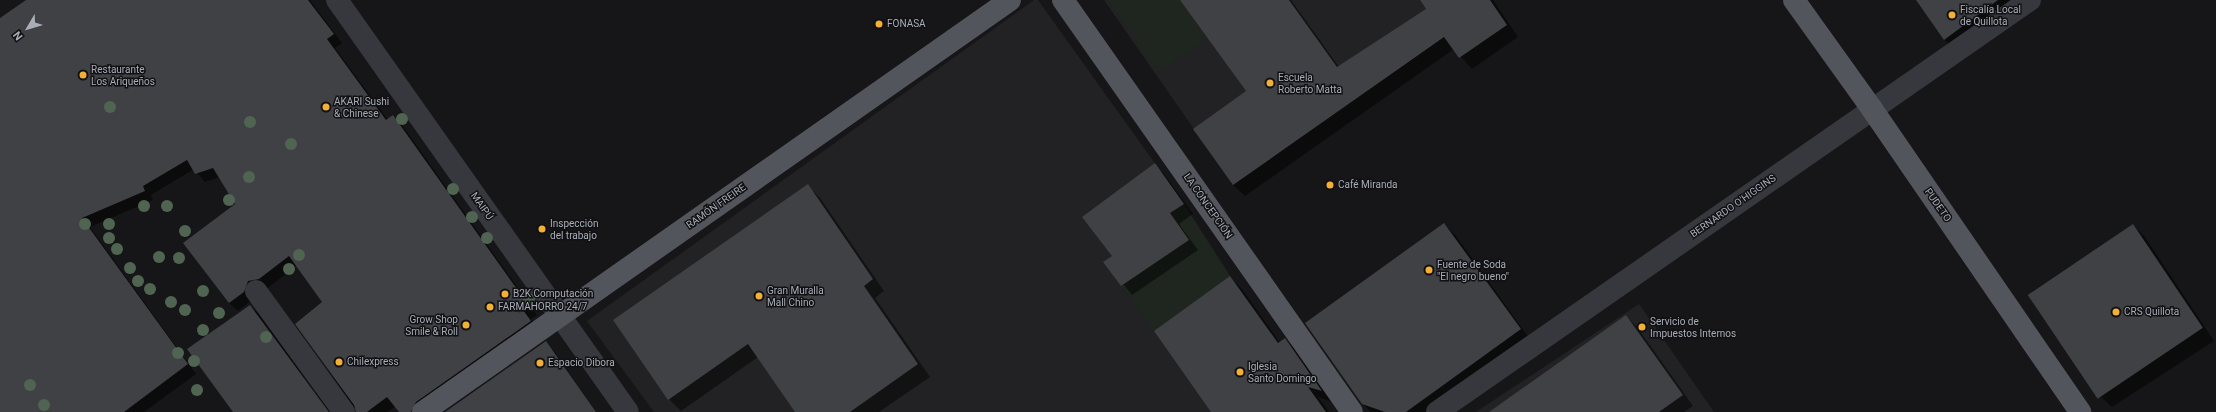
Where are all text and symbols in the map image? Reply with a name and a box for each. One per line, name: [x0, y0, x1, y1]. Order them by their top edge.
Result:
place label: Fiscalía Local de Quillota: [1960, 3, 2021, 26]
north arrow: [8, 8, 48, 48]
marker: Fiscalía Local de Quillota: [1947, 10, 1957, 20]
place label: FONASA: [887, 18, 926, 30]
marker: FONASA: [874, 19, 884, 29]
text: N: [11, 29, 26, 43]
place label: Restaurante Los Ariqueños: [91, 63, 155, 86]
marker: Restaurante Los Ariqueños: [78, 70, 88, 80]
place label: Escuela Roberto Matta: [1278, 71, 1342, 94]
marker: Escuela Roberto Matta: [1265, 78, 1275, 88]
place label: AKARI Sushi & Chinese: [334, 95, 389, 118]
marker: AKARI Sushi & Chinese: [321, 102, 331, 112]
street label: LA CONCEPCIÓN: [1181, 171, 1235, 241]
street label: BERNARDO O'HIGGINS: [1688, 172, 1778, 240]
place label: Café Miranda: [1338, 179, 1397, 191]
marker: Café Miranda: [1325, 180, 1335, 190]
street label: RAMÓN FREIRE: [684, 181, 748, 231]
street label: PUDETO: [1922, 186, 1954, 224]
street label: MAIPÚ: [468, 190, 496, 222]
place label: Inspección del trabajo: [550, 217, 598, 240]
marker: Inspección del trabajo: [537, 224, 547, 234]
place label: Fuente de Soda "El negro bueno": [1437, 258, 1509, 282]
marker: Fuente de Soda "El negro bueno": [1424, 265, 1434, 275]
place label: Gran Muralla Mall Chino: [767, 284, 824, 308]
place label: B2K Computación: [513, 288, 593, 300]
marker: B2K Computación: [500, 289, 510, 299]
marker: Gran Muralla Mall Chino: [754, 291, 764, 301]
place label: FARMAHORRO 24/7: [498, 301, 587, 313]
marker: FARMAHORRO 24/7: [485, 302, 495, 312]
place label: CRS Quillota: [2124, 306, 2179, 318]
marker: CRS Quillota: [2111, 307, 2121, 317]
place label: Grow Shop Smile & Roll: [405, 313, 458, 336]
place label: Servicio de Impuestos Internos: [1650, 315, 1736, 338]
marker: Grow Shop Smile & Roll: [461, 320, 471, 330]
marker: Servicio de Impuestos Internos: [1637, 322, 1647, 332]
place label: Chilexpress: [347, 356, 399, 368]
marker: Chilexpress: [334, 357, 344, 367]
place label: Espacio Dibora: [548, 357, 615, 369]
marker: Espacio Dibora: [535, 358, 545, 368]
place label: Iglesia Santo Domingo: [1248, 360, 1317, 384]
marker: Iglesia Santo Domingo: [1235, 367, 1245, 377]

